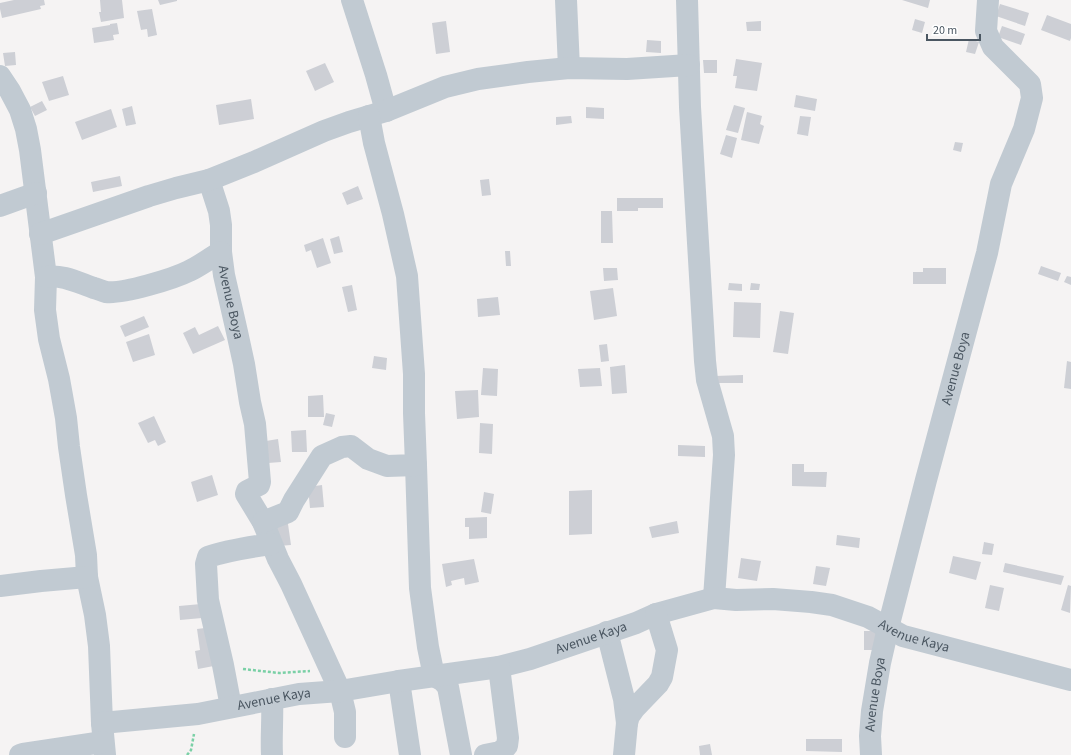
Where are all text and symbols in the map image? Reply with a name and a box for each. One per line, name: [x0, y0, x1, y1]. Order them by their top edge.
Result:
scale bar: [927, 16, 980, 42]
text: 20 m: [933, 22, 957, 39]
street label: Avenue Boya: [213, 264, 248, 341]
street label: Avenue Boya: [937, 330, 975, 407]
street label: Avenue Kaya: [875, 614, 952, 658]
street label: Avenue Kaya: [553, 617, 630, 660]
street label: Avenue Boya: [860, 655, 891, 732]
street label: Avenue Kaya: [236, 683, 312, 716]

